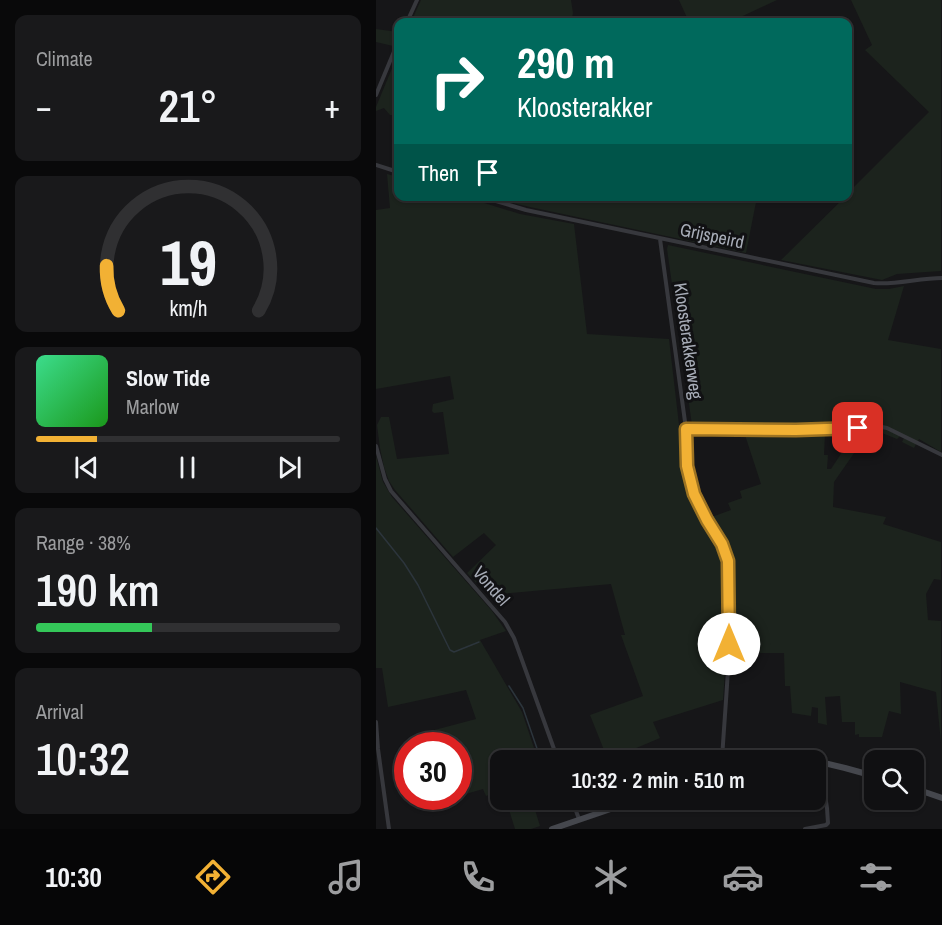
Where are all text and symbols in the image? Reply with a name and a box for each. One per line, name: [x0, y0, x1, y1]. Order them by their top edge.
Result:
text: 290 m: [517, 35, 615, 91]
icon: right: [418, 42, 496, 120]
text: Climate: [36, 45, 93, 72]
text: 21°: [158, 75, 218, 136]
text: −: [36, 84, 52, 128]
text: +: [324, 84, 340, 128]
text: Kloosterakker: [517, 89, 652, 125]
icon: arrive: [471, 156, 504, 189]
text: Then: [418, 158, 459, 188]
street label: Grijspeird: [678, 217, 746, 254]
text: 19: [160, 220, 216, 304]
street label: Kloosterakkerweg: [668, 281, 709, 402]
text: km/h: [169, 294, 207, 323]
text: Slow Tide: [126, 363, 210, 393]
text: Marlow: [126, 393, 179, 420]
pin: [832, 402, 883, 453]
icon: arrive: [841, 411, 874, 444]
icon: previous: [70, 451, 103, 484]
icon: pause: [171, 451, 204, 484]
icon: next: [273, 451, 306, 484]
text: Range · 38%: [36, 529, 131, 556]
text: 190 km: [36, 559, 160, 620]
street label: Vondel: [467, 560, 516, 611]
position arrow: [697, 612, 761, 676]
text: Arrival: [36, 698, 83, 725]
text: 10:32: [36, 728, 130, 789]
speed limit sign: 30: [394, 732, 472, 810]
map controls: [864, 750, 924, 810]
button: search: [864, 750, 924, 810]
text: 10:32 · 2 min · 510 m: [571, 765, 745, 795]
icon: directions: [192, 856, 234, 898]
icon: music: [325, 856, 367, 898]
icon: phone: [457, 856, 499, 898]
icon: climate: [590, 856, 632, 898]
icon: car: [722, 856, 764, 898]
icon: filters: [855, 856, 897, 898]
text: 10:30: [45, 859, 102, 895]

